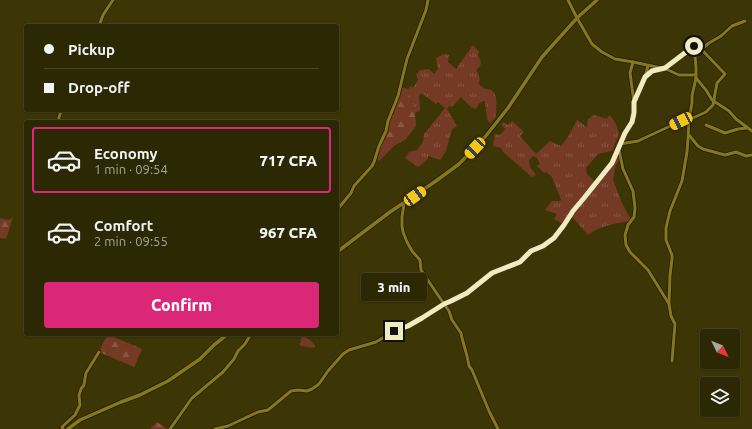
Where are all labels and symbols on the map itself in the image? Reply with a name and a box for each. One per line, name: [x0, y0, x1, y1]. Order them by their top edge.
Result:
route start: [685, 37, 703, 55]
car: [668, 110, 694, 132]
car: [462, 135, 488, 161]
car: [402, 184, 428, 208]
callout: 3 min: [361, 273, 427, 301]
route end: [385, 322, 403, 340]
north arrow: [700, 329, 740, 369]

